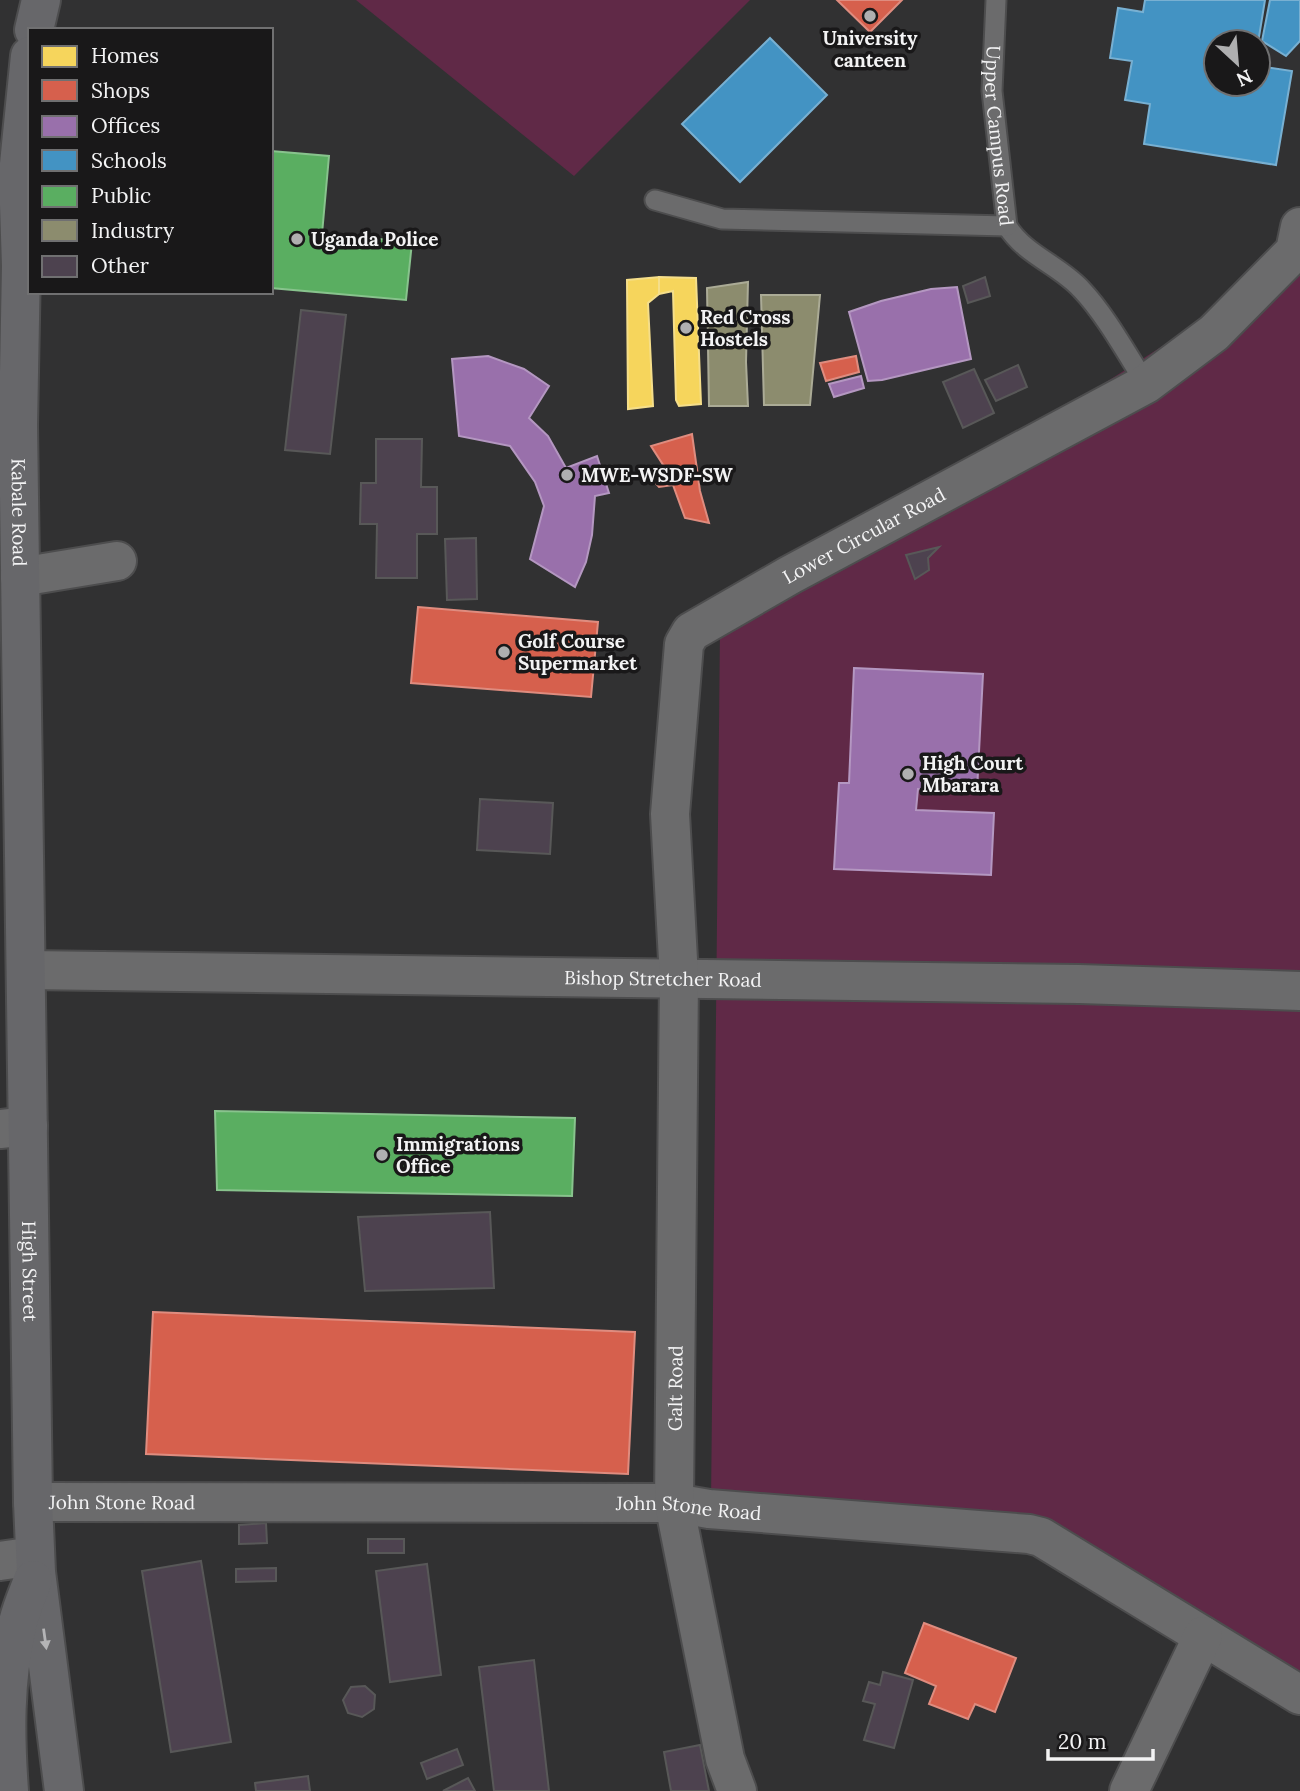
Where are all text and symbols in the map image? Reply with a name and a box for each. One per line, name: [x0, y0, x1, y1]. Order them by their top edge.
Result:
marker: University canteen: [862, 8, 878, 24]
place label: University canteen: [822, 26, 918, 72]
legend: [28, 28, 273, 294]
north arrow: [1202, 28, 1272, 98]
text: Homes: [91, 42, 159, 69]
street label: Upper Campus Road: [980, 45, 1019, 227]
text: N: [1232, 64, 1256, 92]
text: Shops: [91, 77, 150, 104]
text: Offices: [91, 112, 160, 139]
text: Schools: [91, 147, 167, 174]
text: Public: [91, 182, 151, 209]
text: Industry: [91, 217, 174, 244]
place label: Uganda Police: [311, 227, 438, 251]
marker: Uganda Police: [289, 231, 305, 247]
text: Other: [91, 252, 149, 279]
place label: Red Cross Hostels: [700, 305, 791, 351]
marker: Red Cross Hostels: [678, 320, 694, 336]
street label: Kabale Road: [6, 458, 32, 567]
place label: MWE-WSDF-SW: [581, 463, 733, 487]
marker: MWE-WSDF-SW: [559, 467, 575, 483]
street label: Lower Circular Road: [778, 482, 949, 589]
place label: Golf Course Supermarket: [518, 629, 638, 675]
marker: Golf Course Supermarket: [496, 644, 512, 660]
place label: High Court Mbarara: [922, 751, 1024, 797]
marker: High Court Mbarara: [900, 766, 916, 782]
street label: Bishop Stretcher Road: [564, 965, 762, 992]
place label: Immigrations Office: [396, 1132, 520, 1178]
marker: Immigrations Office: [374, 1147, 390, 1163]
street label: High Street: [17, 1220, 42, 1323]
street label: Galt Road: [663, 1345, 688, 1431]
street label: John Stone Road: [48, 1490, 195, 1514]
street label: John Stone Road: [615, 1491, 762, 1525]
one-way arrow: [40, 1628, 51, 1650]
scale bar: [1048, 1718, 1153, 1762]
text: 20 m: [1058, 1728, 1107, 1755]

